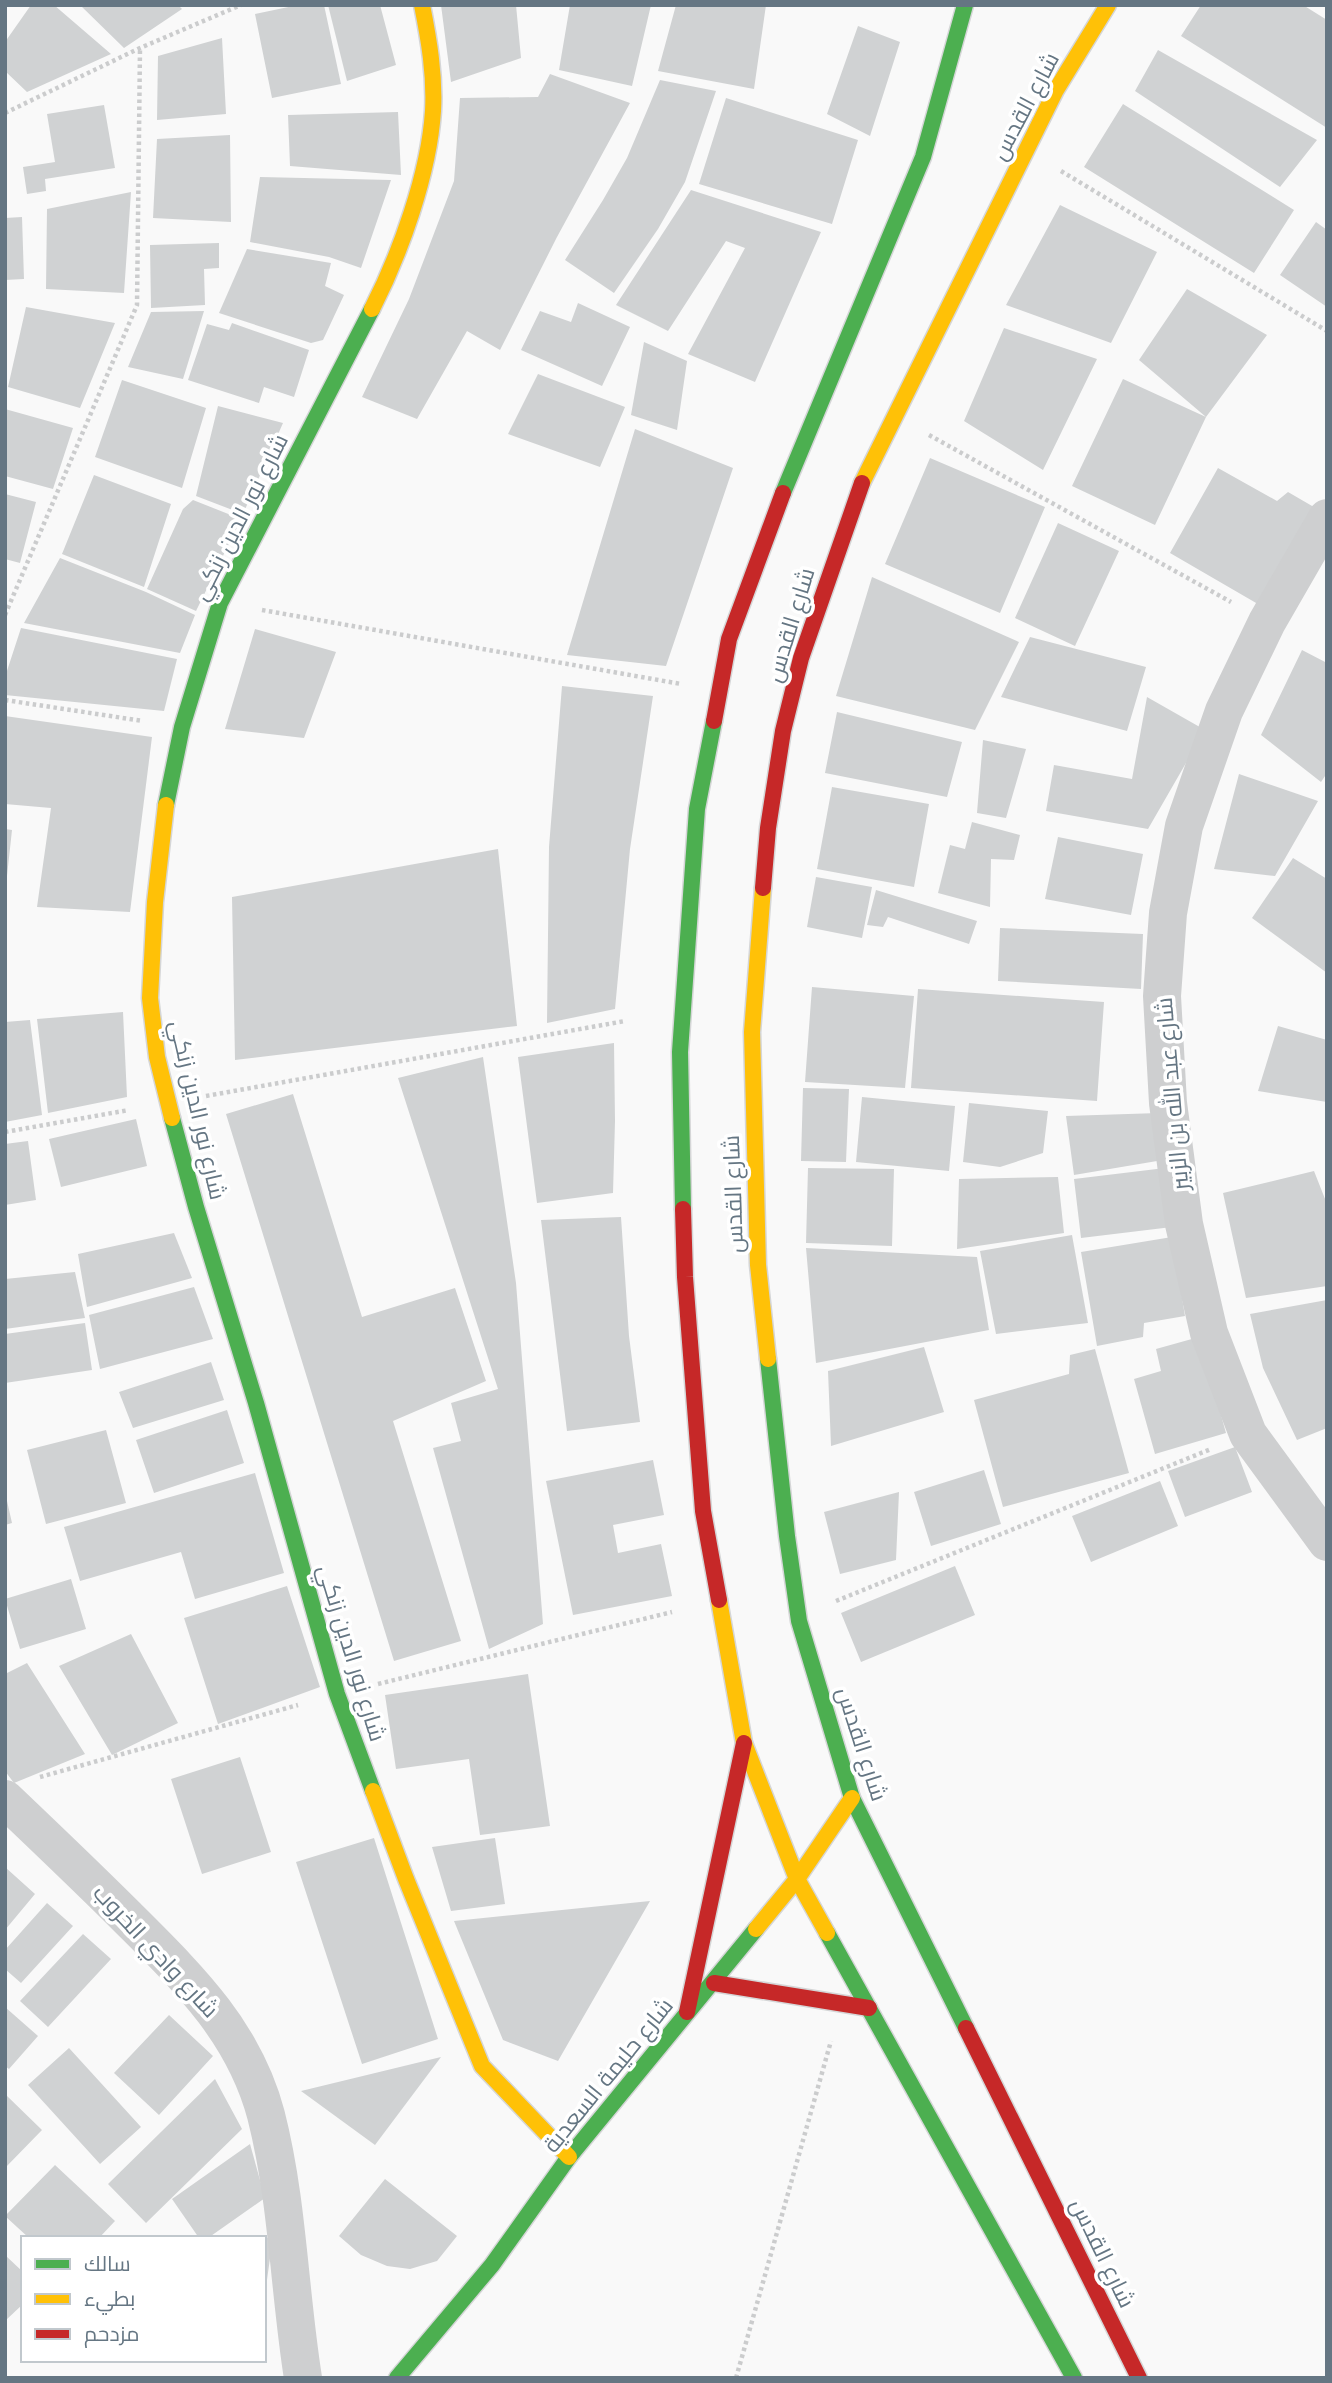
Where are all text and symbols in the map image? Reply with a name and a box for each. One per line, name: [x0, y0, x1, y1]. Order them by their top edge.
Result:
street label: شارع القدس: [983, 46, 1067, 166]
street label: شارع نور الدين زنكي: [184, 428, 298, 607]
street label: شارع القدس: [757, 564, 823, 686]
street label: شارع عبد الله بن الزبير: [1148, 996, 1197, 1194]
street label: شارع نور الدين زنكي: [160, 1017, 234, 1203]
street label: شارع القدس: [715, 1134, 751, 1254]
street label: شارع نور الدين زنكي: [308, 1561, 394, 1746]
street label: شارع القدس: [829, 1683, 895, 1805]
street label: شارع وادي الخروب: [84, 1877, 226, 2026]
street label: شارع حليمة السعدية: [535, 1991, 681, 2159]
street label: شارع القدس: [1063, 2193, 1143, 2313]
legend: [21, 2236, 266, 2362]
text: سالك: [84, 2249, 131, 2278]
text: بطيء: [84, 2284, 135, 2315]
text: مزدحم: [84, 2319, 139, 2348]

